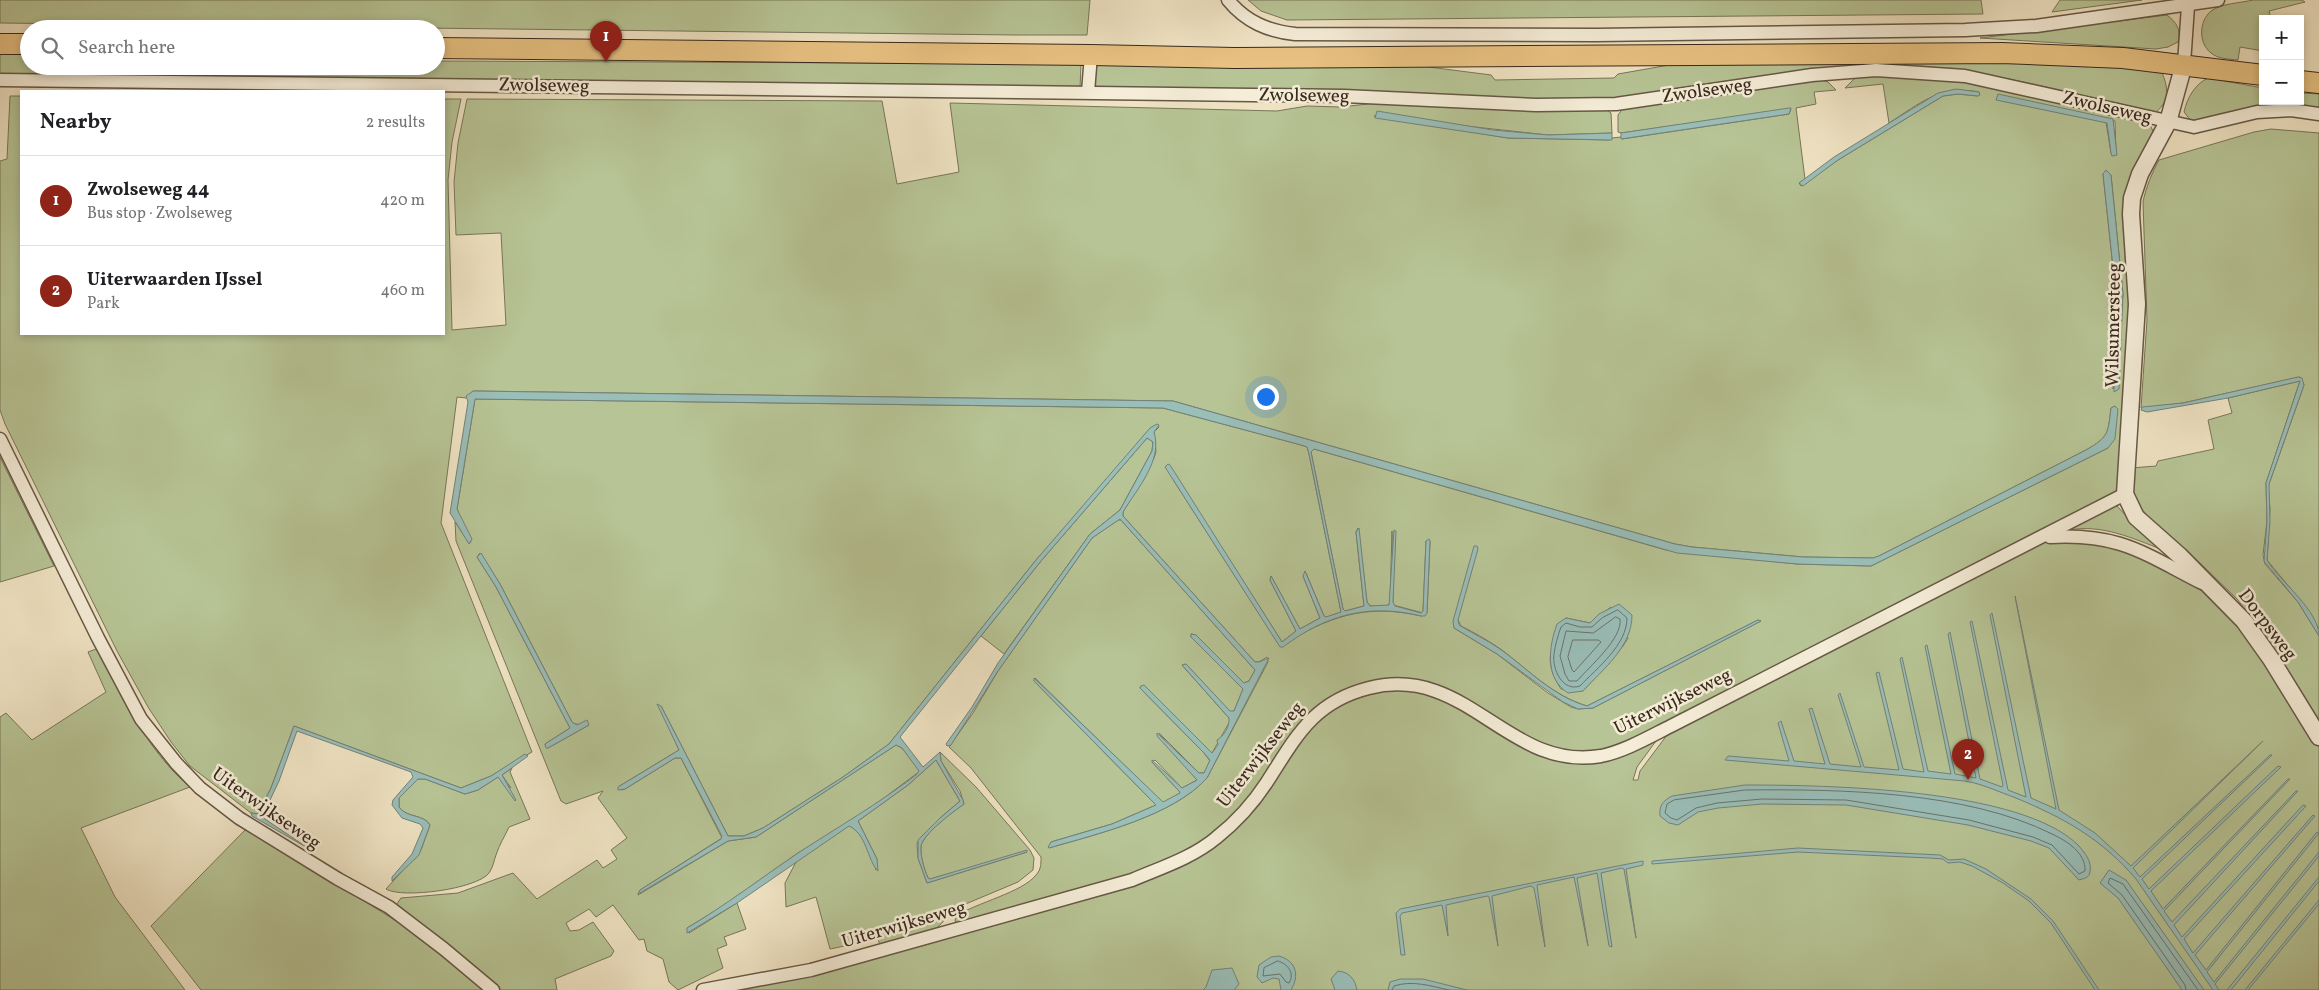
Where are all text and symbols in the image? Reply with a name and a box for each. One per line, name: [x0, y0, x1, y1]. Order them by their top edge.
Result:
map controls: [2259, 15, 2304, 105]
button: +: [2259, 15, 2304, 60]
search box: [20, 20, 445, 75]
pin: 1: [590, 21, 622, 62]
icon: search: [38, 34, 66, 62]
text: Search here: [78, 35, 175, 61]
button: −: [2259, 60, 2304, 105]
street label: Zwolseweg: [498, 72, 590, 100]
street label: Zwolseweg: [1660, 72, 1754, 110]
street label: Zwolseweg: [1258, 82, 1350, 110]
street label: Zwolseweg: [2060, 85, 2154, 131]
text: Nearby: [40, 108, 111, 137]
text: 2 results: [366, 112, 425, 134]
text: Zwolseweg 44: [87, 177, 210, 203]
text: 1: [53, 190, 59, 212]
text: 420 m: [380, 190, 425, 212]
text: Bus stop · Zwolseweg: [87, 203, 232, 225]
street label: Wilsumersteeg: [2100, 262, 2128, 388]
text: Uiterwaarden IJssel: [87, 267, 263, 293]
text: 2: [52, 280, 60, 302]
text: 460 m: [381, 280, 425, 302]
text: Park: [87, 293, 120, 315]
your location: [1253, 384, 1279, 410]
street label: Dorpsweg: [2231, 584, 2303, 666]
street label: Uiterwijkseweg: [1610, 662, 1736, 742]
street label: Uiterwijkseweg: [1211, 697, 1311, 813]
pin: 2: [1952, 739, 1984, 780]
street label: Uiterwijkseweg: [206, 762, 326, 856]
street label: Uiterwijkseweg: [839, 895, 969, 955]

